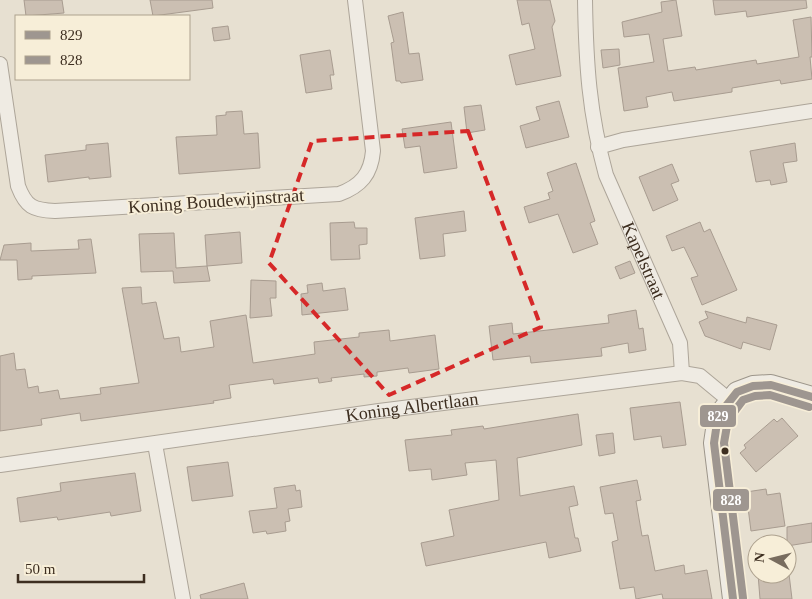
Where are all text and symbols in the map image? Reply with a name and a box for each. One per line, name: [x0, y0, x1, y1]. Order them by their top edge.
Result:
legend: [15, 15, 190, 80]
text: 829: [60, 27, 83, 43]
text: 828: [60, 52, 83, 68]
street label: Koning Boudewijnstraat: [127, 185, 305, 217]
street label: Kapelstraat: [618, 219, 669, 302]
street label: Koning Albertlaan: [344, 389, 479, 426]
line badge: 829: [699, 404, 737, 428]
text: 829: [708, 409, 729, 424]
unlabelled marker: [720, 446, 730, 456]
line badge: 828: [712, 488, 750, 512]
text: 828: [721, 493, 742, 508]
north arrow: [747, 534, 797, 584]
scale bar: [18, 552, 144, 584]
text: N: [752, 552, 768, 563]
text: 50 m: [25, 561, 56, 577]

